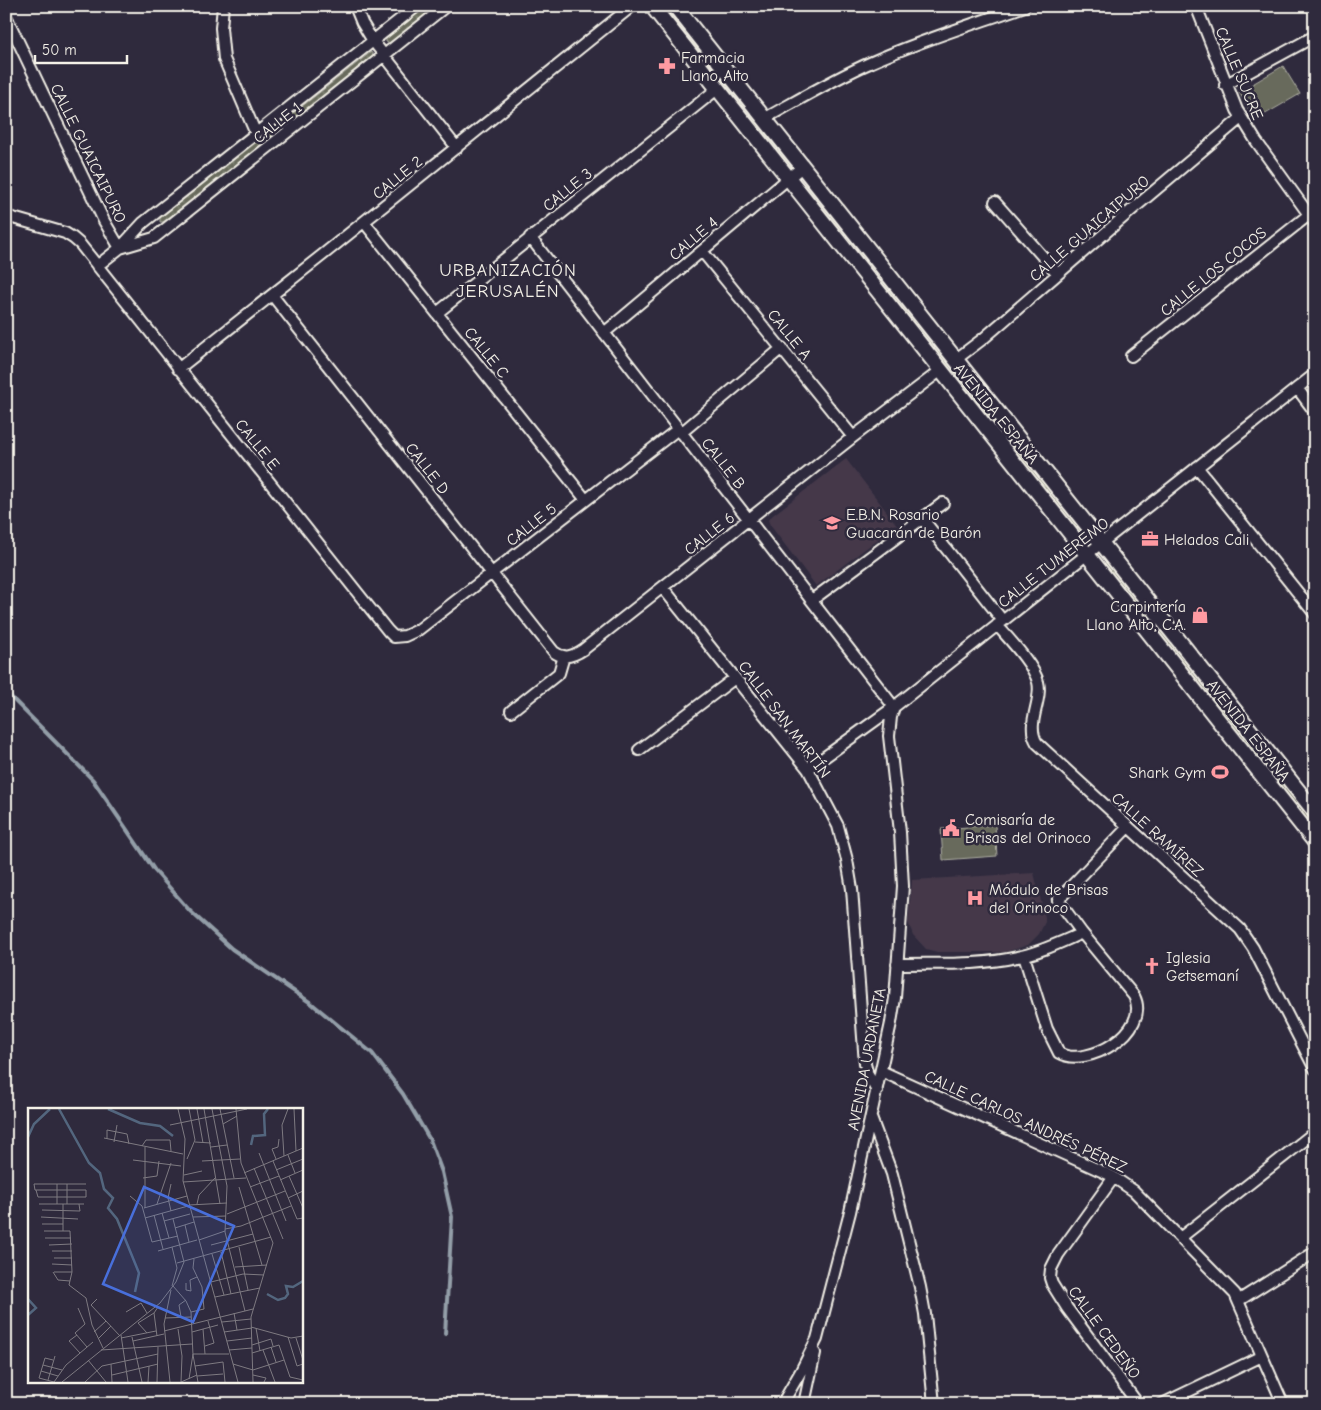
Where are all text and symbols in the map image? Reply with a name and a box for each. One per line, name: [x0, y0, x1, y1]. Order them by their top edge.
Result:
street label: CALLE SUCRE: [1211, 24, 1267, 123]
scale bar: [35, 32, 128, 64]
text: 50 m: [42, 41, 77, 59]
place label: Farmacia Llano Alto: [681, 49, 749, 85]
pharmacy icon: Farmacia Llano Alto: [657, 56, 677, 76]
street label: CALLE GUAICAIPURO: [47, 81, 130, 226]
street label: CALLE 1: [250, 98, 305, 147]
street label: CALLE 2: [369, 152, 426, 203]
street label: CALLE 3: [539, 164, 596, 215]
street label: CALLE GUAICAIPURO: [1026, 172, 1153, 286]
street label: CALLE 4: [666, 213, 722, 264]
street label: CALLE LOS COCOS: [1157, 223, 1270, 320]
district label: URBANIZACIÓN JERUSALÉN: [439, 259, 577, 302]
street label: CALLE A: [764, 306, 815, 363]
street label: CALLE C: [460, 324, 512, 382]
street label: AVENIDA ESPAÑA: [950, 360, 1042, 468]
street label: CALLE E: [231, 416, 283, 474]
street label: CALLE B: [698, 434, 749, 493]
street label: CALLE D: [402, 439, 453, 498]
street label: CALLE 5: [503, 500, 560, 550]
place label: E.B.N. Rosario Guacarán de Barón: [846, 506, 981, 542]
street label: CALLE 6: [681, 509, 738, 559]
school or university icon: E.B.N. Rosario Guacarán de Barón: [822, 513, 842, 533]
street label: CALLE TUMEREMO: [995, 514, 1113, 612]
office icon: Helados Cali: [1140, 529, 1160, 549]
place label: Helados Cali: [1164, 531, 1249, 549]
place label: Carpintería Llano Alto, C.A.: [1086, 598, 1186, 634]
shop icon: Carpintería Llano Alto, C.A.: [1190, 605, 1210, 625]
street label: CALLE SAN MARTÍN: [734, 657, 835, 782]
street label: AVENIDA ESPAÑA: [1203, 676, 1294, 785]
sports icon: Shark Gym: [1210, 762, 1230, 782]
place label: Shark Gym: [1129, 764, 1206, 782]
street label: CALLE RAMÍREZ: [1108, 788, 1208, 881]
place label: Comisaría de Brisas del Orinoco: [965, 811, 1091, 847]
public building icon: Comisaría de Brisas del Orinoco: [941, 818, 961, 838]
place label: Módulo de Brisas del Orinoco: [989, 881, 1108, 917]
hospital icon: Módulo de Brisas del Orinoco: [965, 888, 985, 908]
place label: Iglesia Getsemaní: [1166, 949, 1239, 985]
church icon: Iglesia Getsemaní: [1142, 956, 1162, 976]
street label: AVENIDA URDANETA: [844, 986, 890, 1132]
street label: CALLE CARLOS ANDRÉS PÉREZ: [922, 1066, 1130, 1177]
inset map: [28, 1108, 302, 1382]
street label: CALLE CEDEÑO: [1065, 1283, 1144, 1382]

